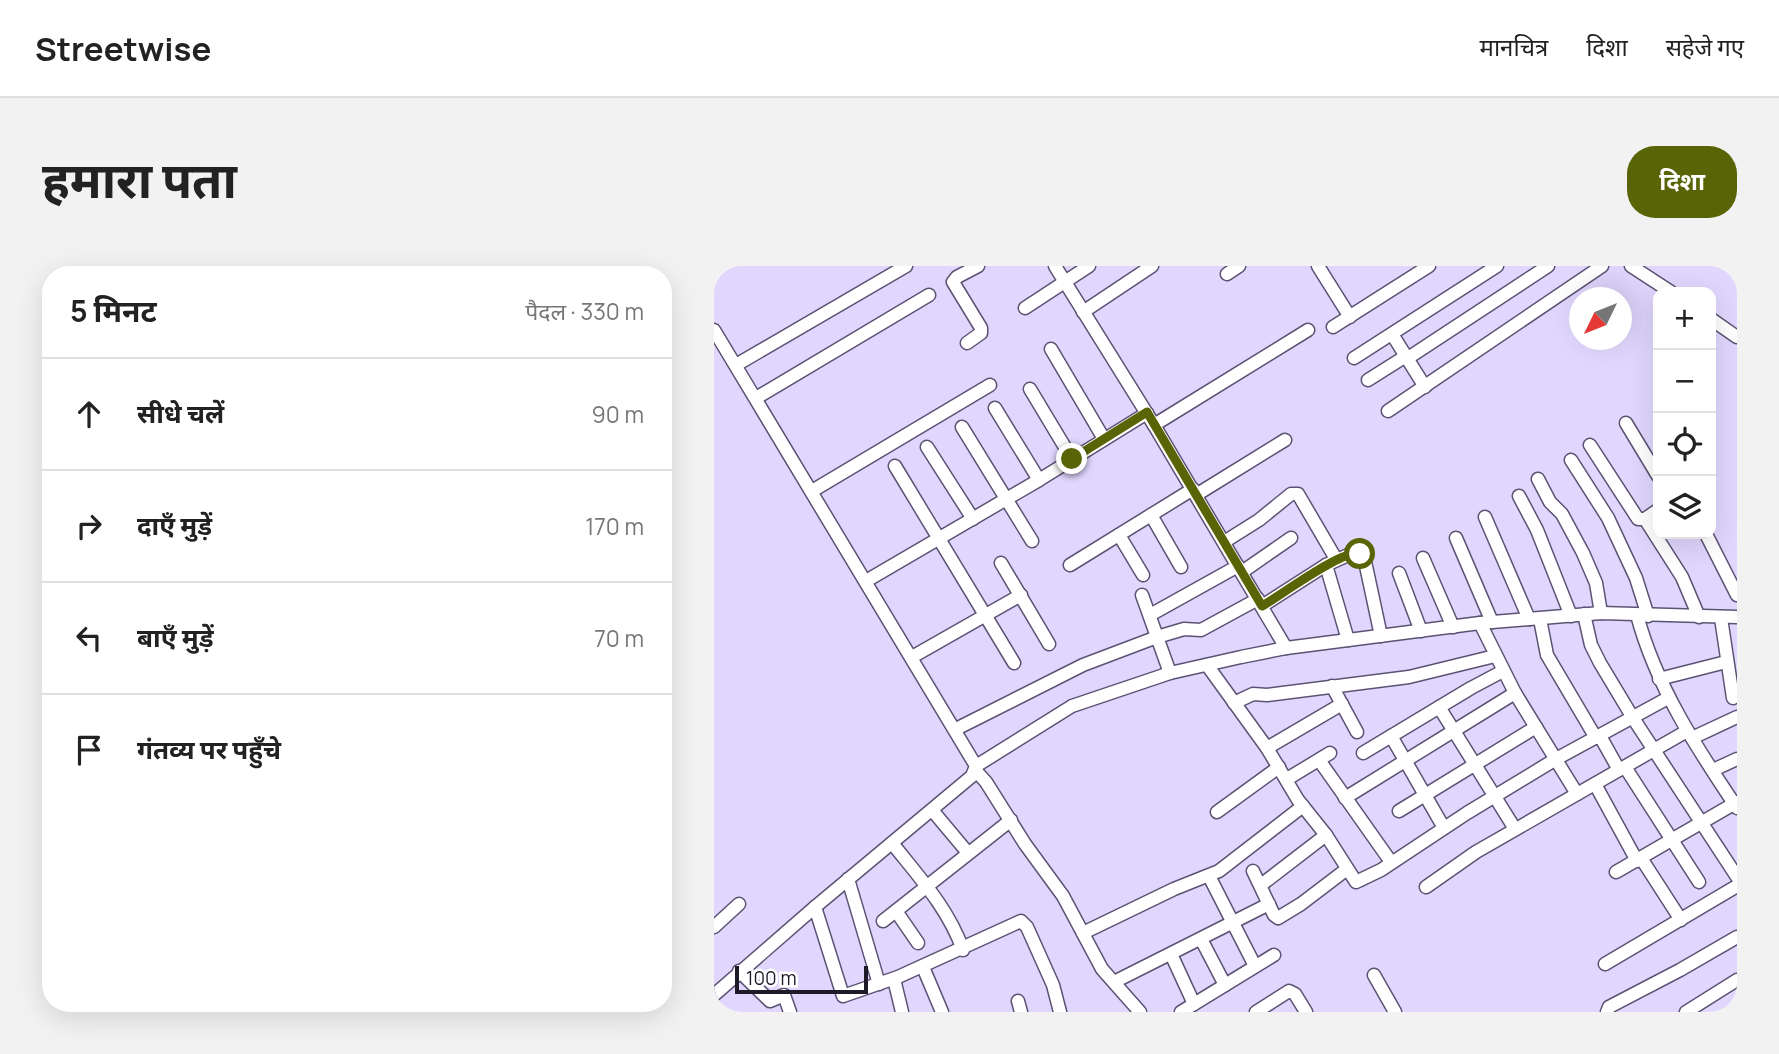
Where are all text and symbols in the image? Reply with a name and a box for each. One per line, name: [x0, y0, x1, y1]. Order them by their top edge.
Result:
text: Streetwise: [35, 26, 211, 71]
text: मानचित्र: [1480, 30, 1548, 63]
text: दिशा: [1586, 30, 1628, 63]
text: सहेजे गए: [1666, 30, 1744, 63]
text: हमारा पता: [42, 146, 237, 213]
button: दिशा: [1627, 146, 1737, 218]
north arrow: [1569, 287, 1632, 350]
map controls: [1653, 287, 1716, 539]
button: +: [1653, 287, 1716, 350]
text: 5 मिनट: [70, 290, 157, 331]
text: पैदल · 330 m: [525, 295, 644, 327]
button: −: [1653, 350, 1716, 413]
icon: ahead: [70, 395, 108, 433]
text: सीधे चलें: [137, 395, 224, 431]
text: 90 m: [592, 398, 644, 430]
button: locate: [1653, 413, 1716, 476]
route end: [1056, 443, 1087, 474]
button: layers: [1653, 476, 1716, 539]
icon: right: [70, 507, 108, 545]
text: दाएँ मुड़ें: [137, 507, 212, 543]
text: 170 m: [585, 510, 644, 542]
route start: [1344, 538, 1375, 569]
icon: left: [70, 619, 108, 657]
text: बाएँ मुड़ें: [137, 619, 214, 655]
text: 70 m: [594, 622, 644, 654]
icon: arrive: [70, 731, 108, 769]
text: गंतव्य पर पहुँचे: [137, 731, 281, 767]
scale bar: [735, 963, 868, 995]
text: 100 m: [746, 965, 797, 991]

